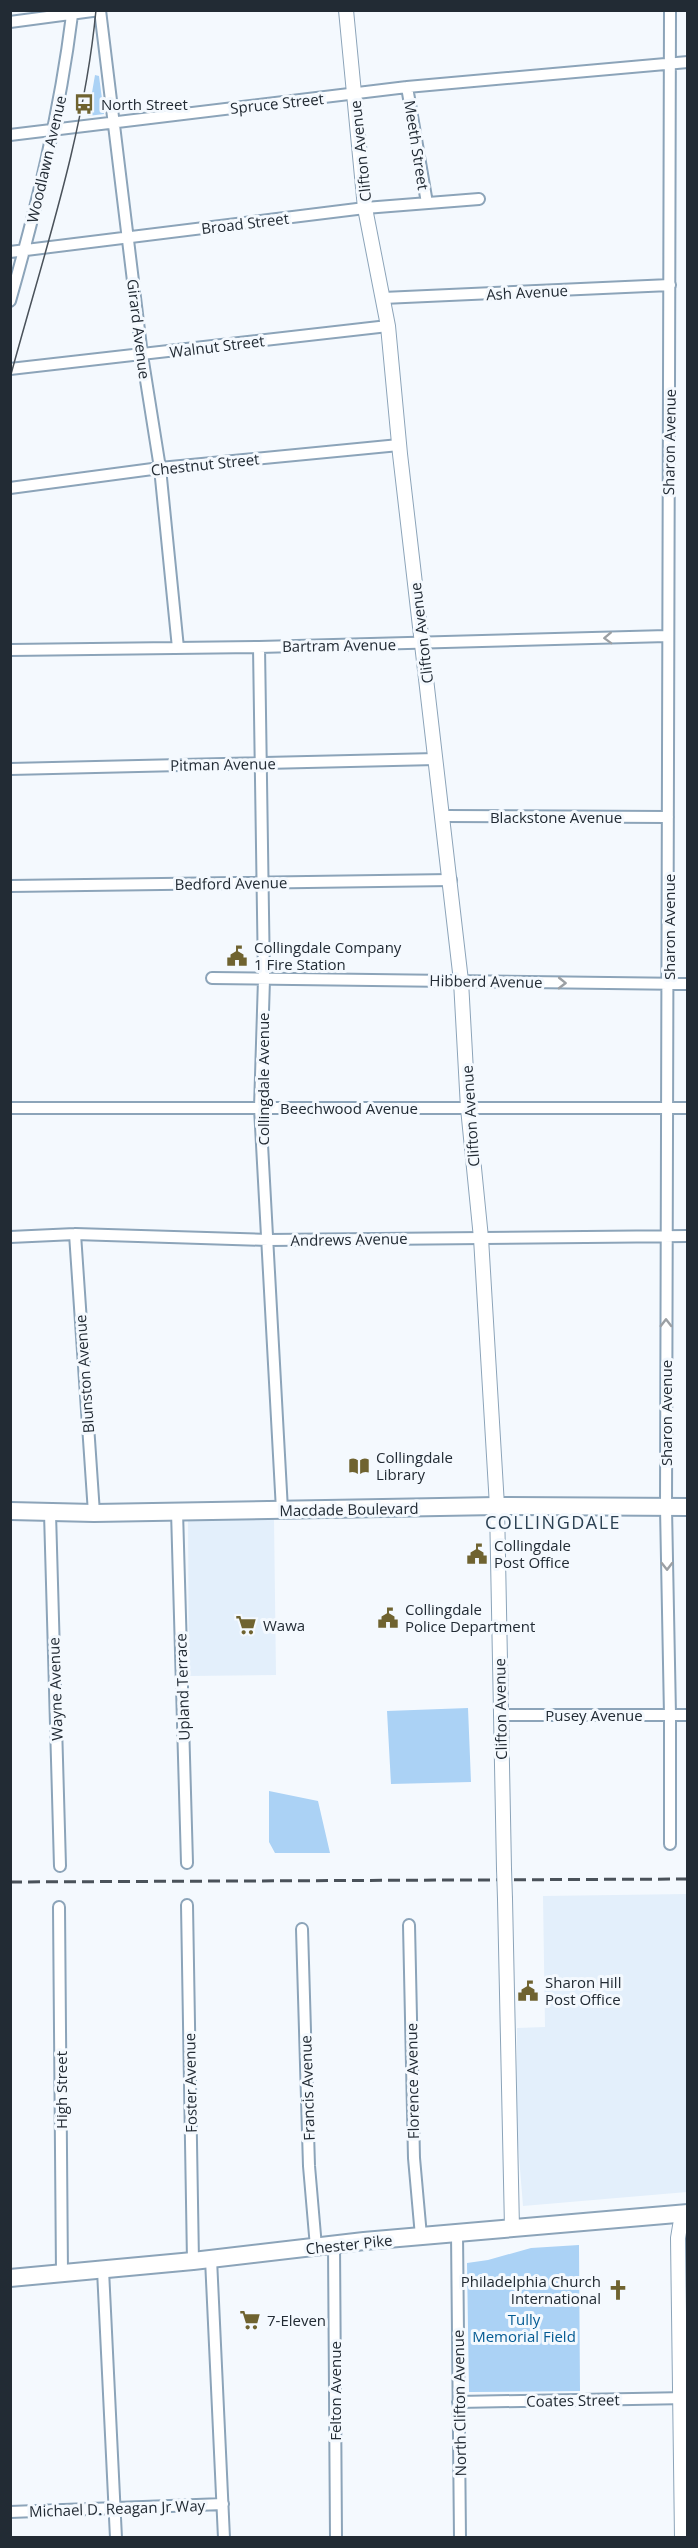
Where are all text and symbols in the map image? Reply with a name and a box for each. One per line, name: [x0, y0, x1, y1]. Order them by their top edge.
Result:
street label: Spruce Street: [229, 88, 325, 118]
bus stop icon: North Street: [72, 92, 96, 116]
street label: Woodlawn Avenue: [22, 93, 70, 225]
place label: North Street: [101, 94, 188, 114]
street label: Clifton Avenue: [345, 99, 375, 203]
street label: Meeth Street: [400, 99, 434, 191]
street label: Broad Street: [200, 208, 290, 238]
street label: Girard Avenue: [123, 278, 155, 380]
street label: Ash Avenue: [486, 280, 568, 304]
street label: Walnut Street: [168, 330, 266, 362]
street label: Sharon Avenue: [658, 389, 680, 495]
street label: Chestnut Street: [150, 448, 260, 480]
street label: Clifton Avenue: [405, 581, 437, 685]
one-way arrow: [604, 631, 613, 644]
street label: Bartram Avenue: [282, 634, 396, 656]
street label: Pitman Avenue: [170, 753, 276, 775]
street label: Blackstone Avenue: [490, 807, 622, 827]
street label: Bedford Avenue: [174, 872, 288, 894]
street label: Sharon Avenue: [659, 874, 679, 980]
place label: Collingdale Company 1 Fire Station: [254, 937, 402, 974]
public building icon: Collingdale Company 1 Fire Station: [225, 944, 249, 968]
street label: Hibberd Avenue: [429, 970, 543, 992]
one-way arrow: [557, 976, 566, 989]
street label: Collingdale Avenue: [253, 1012, 273, 1146]
street label: Clifton Avenue: [456, 1065, 484, 1167]
street label: Beechwood Avenue: [280, 1098, 418, 1118]
street label: Andrews Avenue: [290, 1228, 408, 1250]
street label: Blunston Avenue: [70, 1314, 98, 1434]
one-way arrow: [660, 1319, 672, 1328]
street label: Sharon Avenue: [656, 1360, 676, 1466]
place label: Collingdale Library: [376, 1447, 453, 1484]
library icon: Collingdale Library: [347, 1454, 371, 1478]
street label: Macdade Boulevard: [279, 1498, 419, 1520]
district label: COLLINGDALE: [485, 1510, 621, 1534]
place label: Collingdale Post Office: [494, 1535, 571, 1572]
public building icon: Collingdale Post Office: [465, 1542, 489, 1566]
one-way arrow: [661, 1562, 673, 1571]
place label: Collingdale Police Department: [405, 1599, 535, 1636]
public building icon: Collingdale Police Department: [376, 1606, 400, 1630]
supermarket icon: Wawa: [234, 1613, 258, 1637]
place label: Wawa: [263, 1615, 305, 1635]
street label: Upland Terrace: [170, 1633, 194, 1741]
street label: Wayne Avenue: [43, 1637, 67, 1741]
street label: Clifton Avenue: [489, 1658, 511, 1760]
street label: Pusey Avenue: [545, 1705, 643, 1725]
place label: Sharon Hill Post Office: [545, 1972, 621, 2009]
public building icon: Sharon Hill Post Office: [516, 1979, 540, 2003]
street label: Florence Avenue: [401, 2023, 423, 2139]
street label: Foster Avenue: [179, 2033, 201, 2133]
street label: Francis Avenue: [295, 2035, 319, 2141]
street label: High Street: [51, 2051, 71, 2129]
street label: Chester Pike: [305, 2230, 393, 2258]
place label: Philadelphia Church International: [461, 2271, 601, 2308]
church icon: Philadelphia Church International: [606, 2278, 630, 2302]
supermarket icon: 7-Eleven: [238, 2308, 262, 2332]
park label: Tully Memorial Field: [472, 2309, 576, 2346]
place label: 7-Eleven: [267, 2310, 326, 2330]
street label: North Clifton Avenue: [448, 2330, 470, 2476]
street label: Felton Avenue: [325, 2341, 345, 2441]
street label: Coates Street: [526, 2389, 620, 2411]
street label: Michael D. Reagan Jr Way: [29, 2495, 206, 2521]

